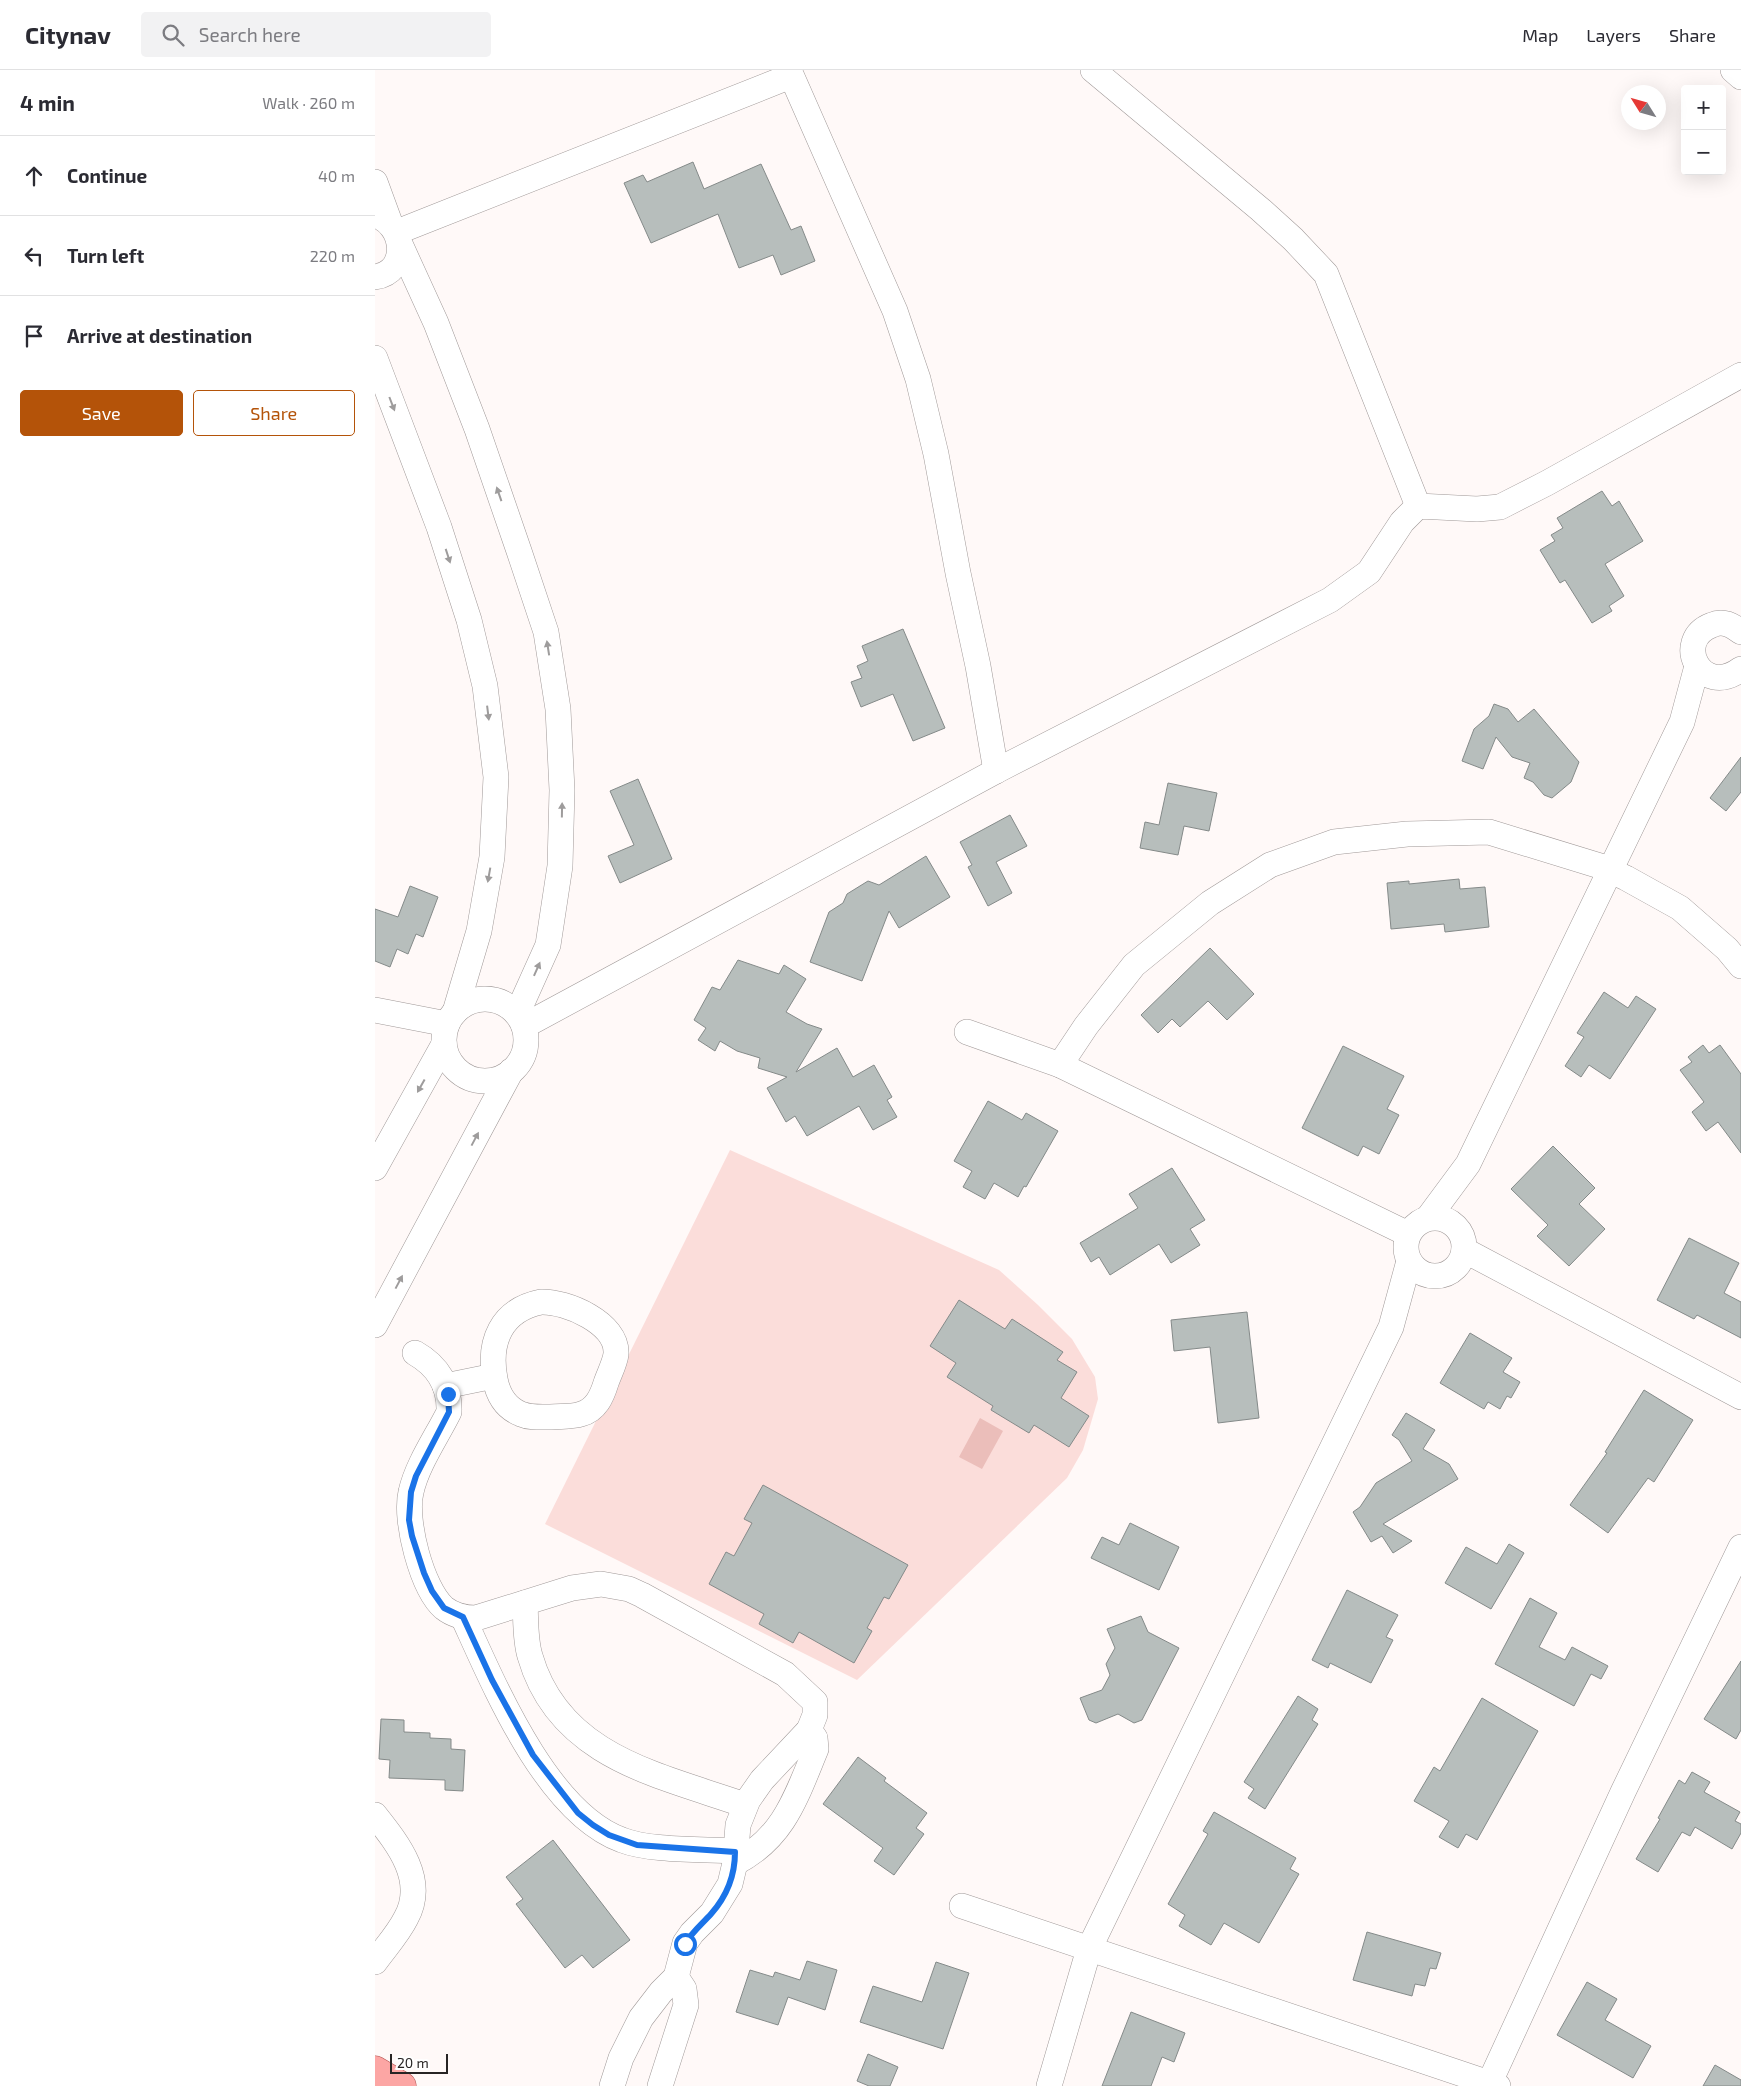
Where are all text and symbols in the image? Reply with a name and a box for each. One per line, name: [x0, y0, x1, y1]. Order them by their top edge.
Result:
search box: [141, 12, 491, 57]
text: Citynav: [25, 20, 111, 49]
icon: search: [159, 21, 187, 49]
text: Search here: [199, 23, 301, 46]
text: Map: [1522, 24, 1558, 46]
text: Layers: [1586, 24, 1641, 46]
text: Share: [1669, 24, 1716, 46]
north arrow: [1621, 85, 1666, 130]
map controls: [1681, 85, 1726, 175]
button: +: [1681, 85, 1726, 130]
text: 4 min: [20, 90, 75, 115]
text: Walk · 260 m: [262, 93, 355, 112]
button: −: [1681, 130, 1726, 175]
icon: ahead: [20, 162, 48, 190]
text: Continue: [67, 164, 147, 187]
text: 40 m: [318, 166, 355, 185]
icon: left: [20, 242, 48, 270]
text: Turn left: [67, 244, 144, 267]
text: 220 m: [310, 246, 355, 265]
icon: arrive: [20, 322, 48, 350]
text: Arrive at destination: [67, 324, 252, 347]
button: Save: [20, 390, 183, 436]
button: Share: [193, 390, 355, 436]
one-way arrow: [388, 397, 396, 412]
one-way arrow: [495, 486, 503, 501]
one-way arrow: [445, 549, 452, 564]
one-way arrow: [544, 640, 552, 656]
one-way arrow: [484, 706, 492, 722]
one-way arrow: [558, 802, 566, 818]
one-way arrow: [484, 868, 492, 884]
one-way arrow: [533, 962, 541, 976]
one-way arrow: [416, 1080, 425, 1093]
one-way arrow: [471, 1132, 479, 1146]
one-way arrow: [395, 1275, 403, 1290]
route end: [437, 1383, 460, 1406]
route start: [674, 1933, 697, 1956]
scale bar: [390, 2051, 447, 2074]
text: 20 m: [397, 2054, 429, 2071]

